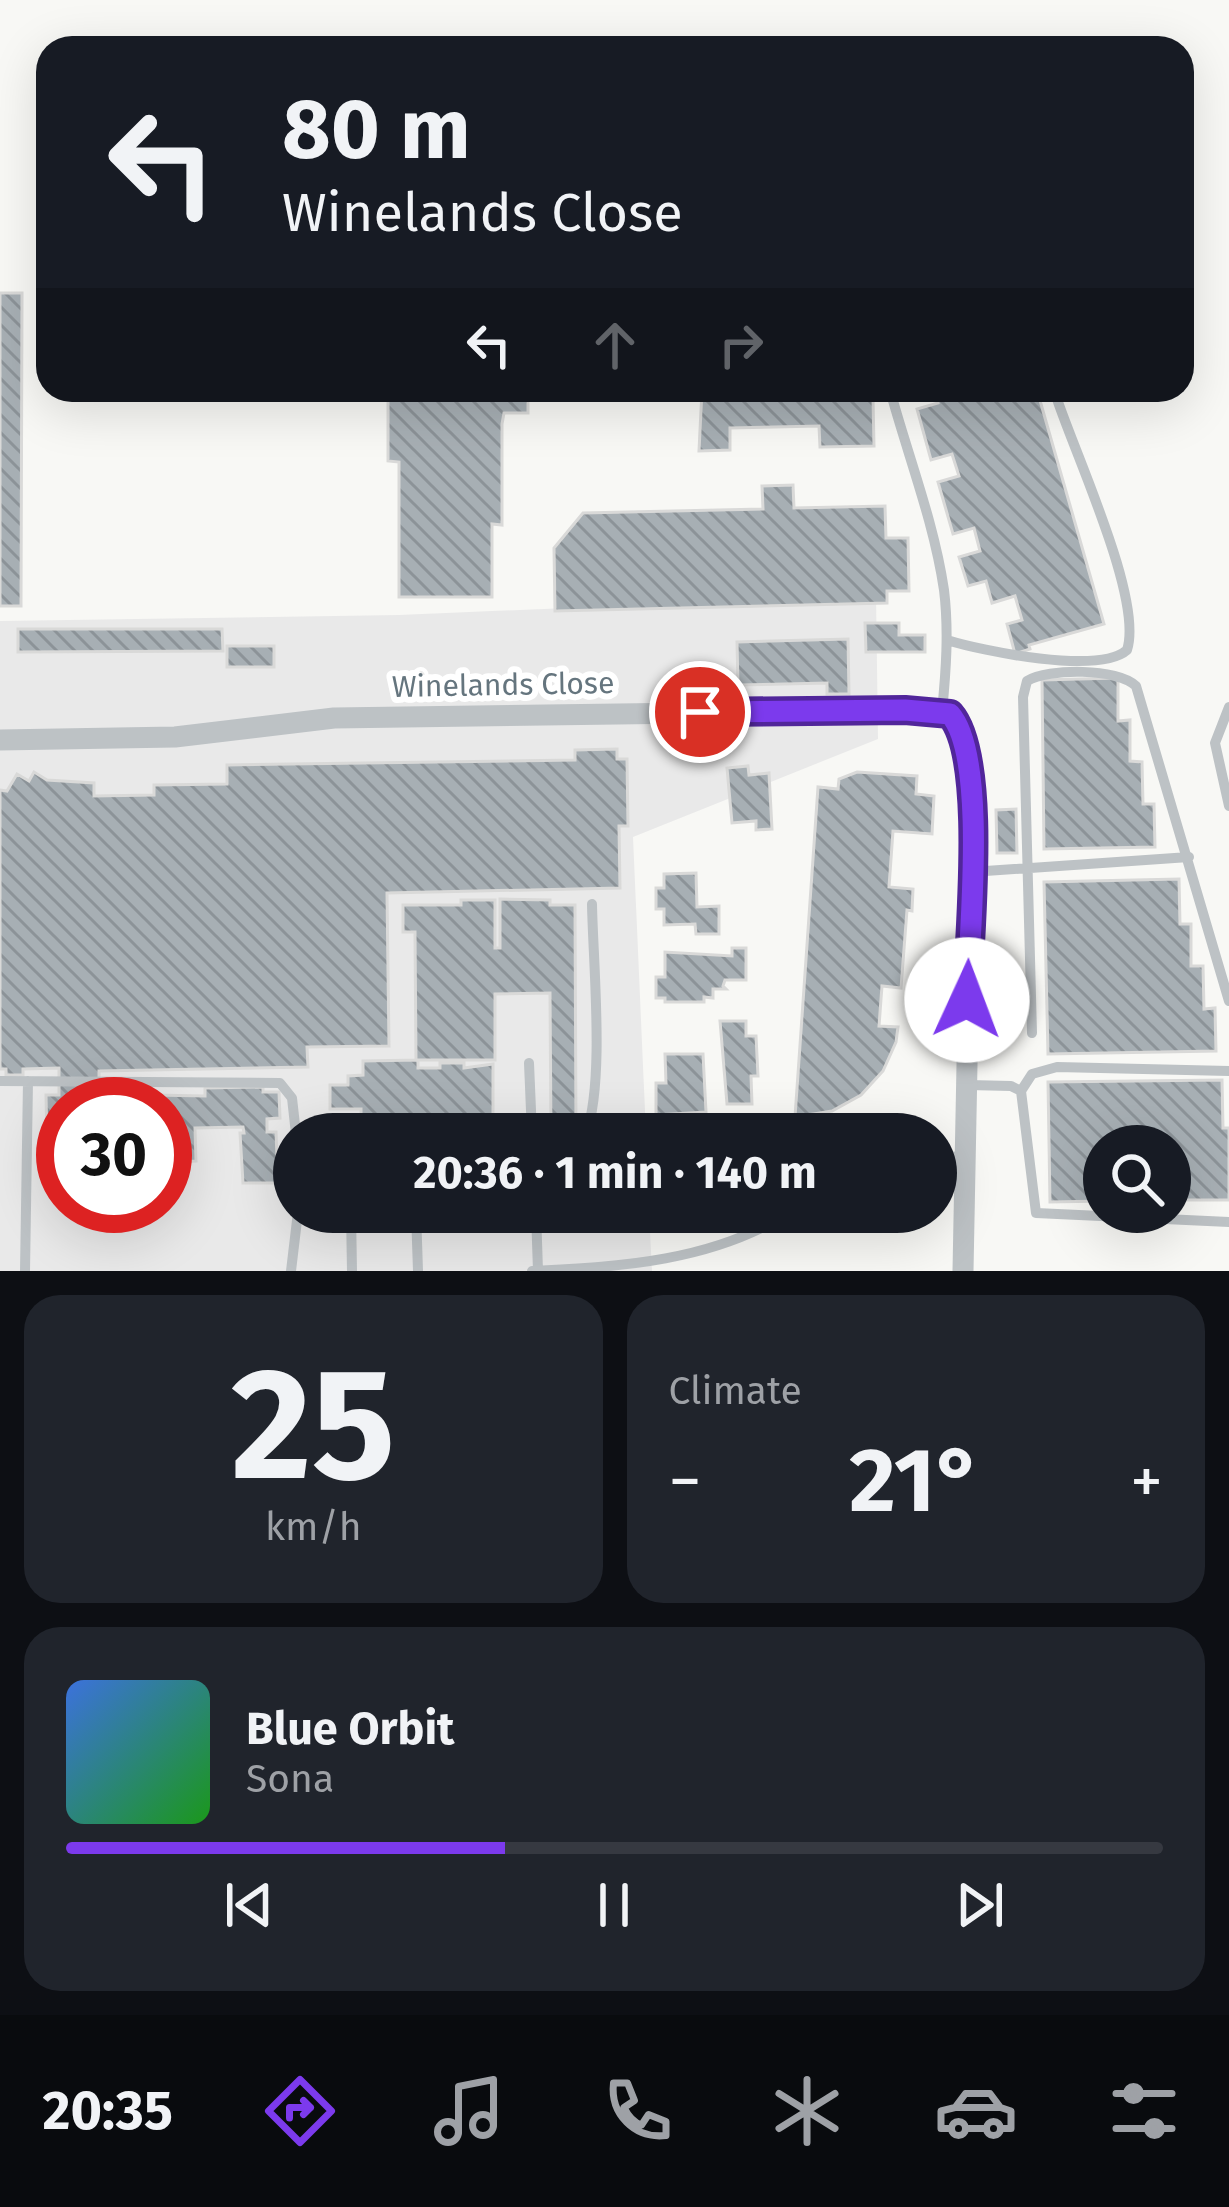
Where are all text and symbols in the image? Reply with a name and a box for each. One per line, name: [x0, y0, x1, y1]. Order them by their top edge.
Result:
text: 80 m: [282, 79, 471, 180]
icon: left: [84, 84, 240, 240]
text: Winelands Close: [282, 181, 683, 245]
icon: left: [456, 312, 522, 378]
icon: ahead: [582, 312, 648, 378]
icon: right: [708, 312, 774, 378]
pin: [649, 661, 751, 763]
street label: Winelands Close: [391, 665, 615, 705]
icon: arrive: [667, 679, 733, 745]
position arrow: [904, 937, 1030, 1063]
speed limit sign: 30: [36, 1077, 192, 1233]
map controls: [1083, 1125, 1191, 1233]
button: search: [1083, 1125, 1191, 1233]
text: 20:36 · 1 min · 140 m: [413, 1146, 817, 1200]
text: 25: [231, 1332, 395, 1519]
text: Climate: [669, 1368, 802, 1414]
text: 21°: [849, 1427, 982, 1535]
text: −: [669, 1442, 702, 1521]
text: +: [1130, 1442, 1163, 1521]
text: km/h: [265, 1504, 362, 1550]
text: Blue Orbit: [246, 1702, 454, 1756]
text: Sona: [246, 1756, 334, 1802]
icon: previous: [216, 1872, 282, 1938]
icon: pause: [581, 1872, 647, 1938]
icon: next: [947, 1872, 1013, 1938]
icon: directions: [258, 2069, 342, 2153]
icon: music: [427, 2069, 511, 2153]
icon: phone: [596, 2069, 680, 2153]
icon: climate: [765, 2069, 849, 2153]
icon: car: [934, 2069, 1018, 2153]
icon: filters: [1102, 2069, 1186, 2153]
text: 20:35: [42, 2079, 173, 2143]

